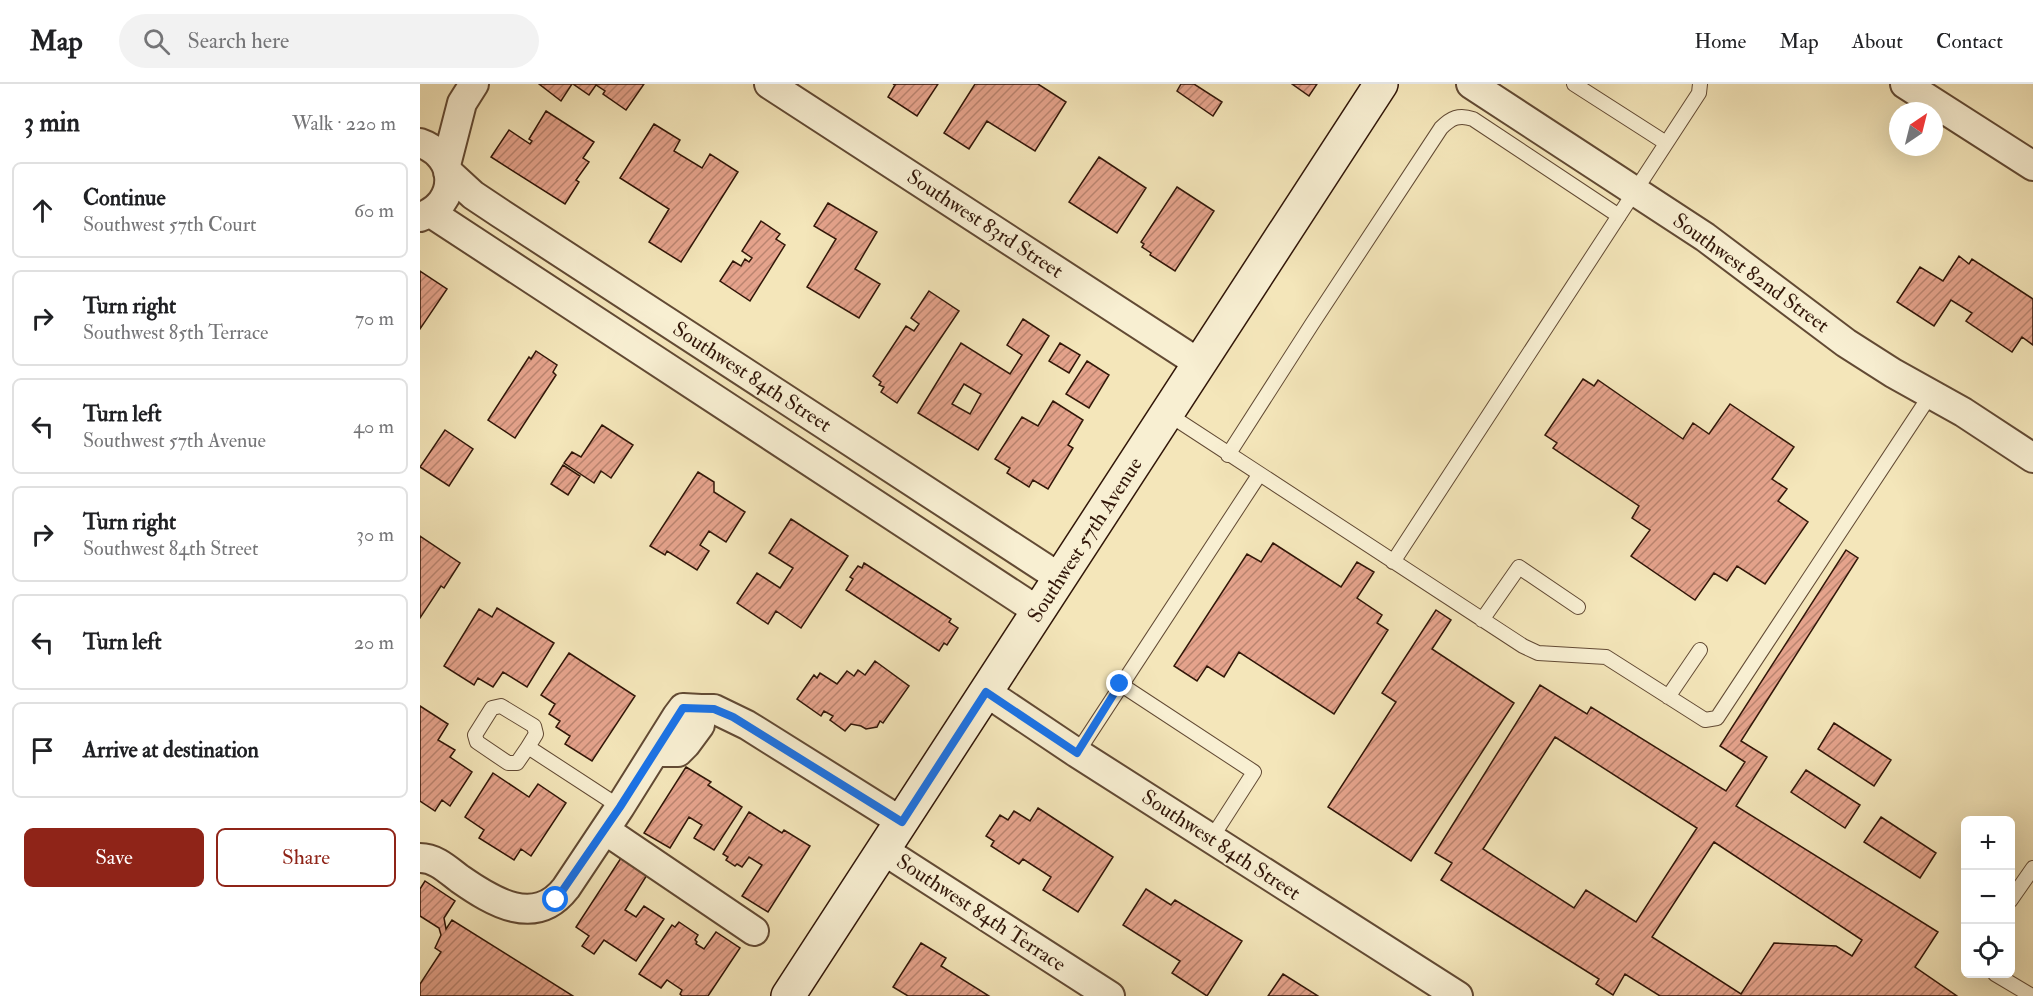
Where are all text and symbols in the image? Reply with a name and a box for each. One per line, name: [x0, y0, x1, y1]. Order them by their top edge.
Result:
search box: [119, 14, 539, 68]
text: Map: [30, 24, 83, 59]
icon: search: [140, 25, 173, 58]
text: Search here: [188, 27, 289, 55]
text: Home: [1694, 28, 1746, 55]
text: Map: [1779, 28, 1819, 55]
text: About: [1852, 28, 1903, 55]
text: Contact: [1936, 28, 2003, 55]
north arrow: [1889, 102, 1943, 156]
text: 3 min: [24, 107, 80, 139]
text: Walk · 220 m: [292, 111, 396, 136]
street label: Southwest 83rd Street: [902, 163, 1068, 285]
text: Continue: [83, 184, 166, 212]
icon: ahead: [26, 194, 59, 227]
text: 60 m: [354, 198, 394, 223]
street label: Southwest 82nd Street: [1668, 207, 1835, 339]
text: Southwest 57th Court: [83, 212, 257, 237]
text: Turn right: [83, 292, 176, 320]
icon: right: [26, 302, 59, 335]
text: 70 m: [355, 306, 394, 331]
street label: Southwest 84th Street: [667, 316, 837, 439]
text: Southwest 85th Terrace: [83, 320, 268, 345]
text: Turn left: [83, 400, 162, 428]
icon: left: [26, 410, 59, 443]
text: 40 m: [353, 414, 394, 439]
text: Southwest 57th Avenue: [83, 428, 266, 453]
street label: Southwest 57th Avenue: [1021, 452, 1149, 628]
text: Turn right: [83, 508, 176, 536]
icon: right: [26, 518, 59, 551]
text: 30 m: [356, 522, 394, 547]
text: Southwest 84th Street: [83, 536, 258, 561]
icon: left: [26, 626, 59, 659]
text: Turn left: [83, 628, 162, 656]
text: 20 m: [354, 630, 394, 655]
route end: [1106, 670, 1132, 696]
icon: arrive: [26, 734, 59, 767]
text: Arrive at destination: [83, 736, 259, 764]
street label: Southwest 84th Street: [1136, 784, 1306, 907]
map controls: [1961, 816, 2015, 978]
button: +: [1961, 816, 2015, 870]
button: Save: [24, 828, 204, 887]
button: Share: [216, 828, 396, 887]
street label: Southwest 84th Terrace: [891, 848, 1071, 978]
button: −: [1961, 870, 2015, 924]
route start: [542, 886, 568, 912]
button: locate: [1961, 924, 2015, 978]

